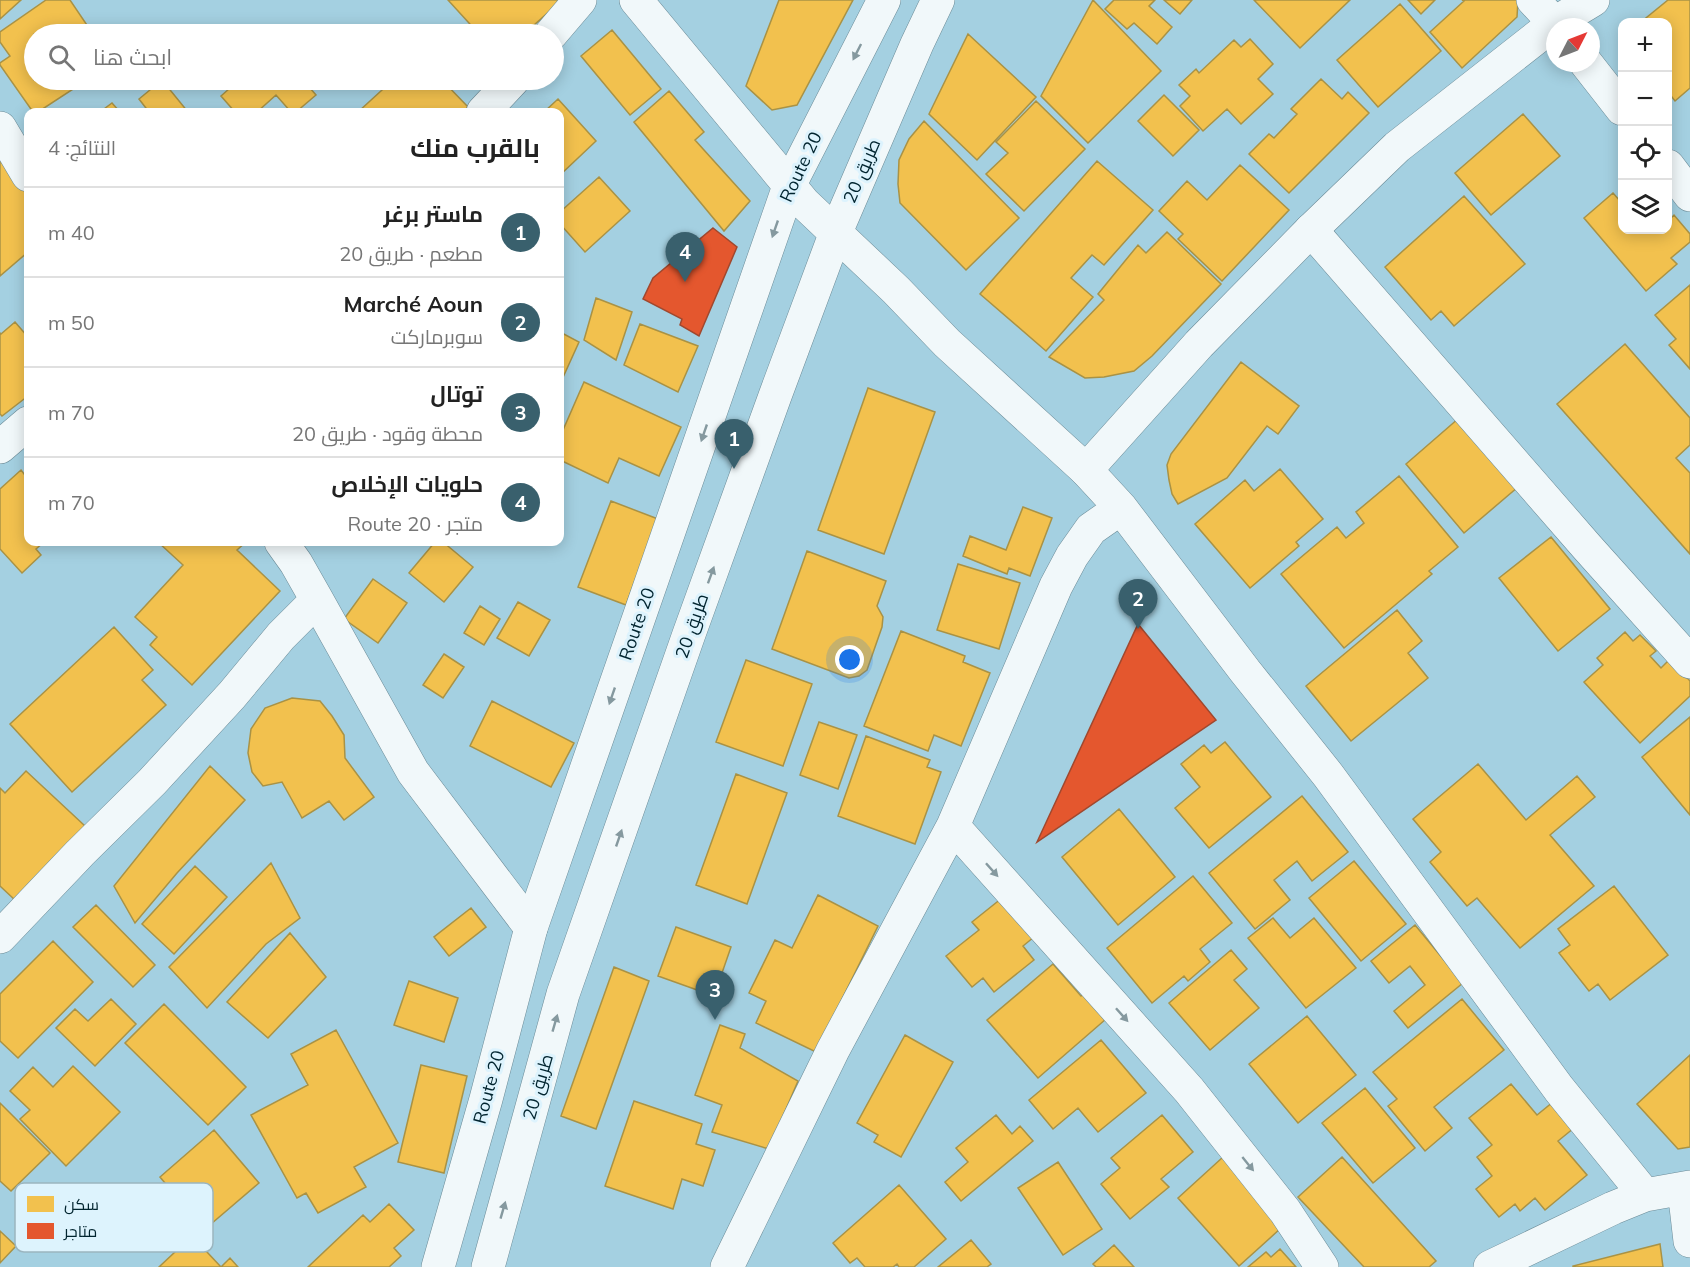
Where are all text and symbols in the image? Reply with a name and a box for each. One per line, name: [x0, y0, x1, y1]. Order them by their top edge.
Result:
north arrow: [1546, 18, 1600, 72]
map controls: [1618, 18, 1672, 234]
button: +: [1618, 18, 1672, 72]
search box: [24, 24, 564, 90]
icon: search: [45, 41, 78, 74]
text: ابحث هنا: [93, 43, 172, 71]
one-way arrow: [852, 44, 862, 61]
button: −: [1618, 72, 1672, 126]
button: locate: [1618, 126, 1672, 180]
street label: Route 20: [774, 128, 827, 206]
text: بالقرب منك: [410, 131, 540, 164]
text: النتائج: 4: [48, 135, 116, 160]
street label: طريق 20: [838, 135, 886, 207]
button: layers: [1618, 180, 1672, 234]
text: ماستر برغر: [384, 200, 483, 228]
text: 40 m: [48, 220, 95, 245]
text: 1: [515, 220, 527, 245]
one-way arrow: [769, 220, 779, 238]
pin: 4: [666, 232, 704, 282]
text: مطعم · طريق 20: [339, 241, 483, 266]
text: Marché Aoun: [344, 290, 483, 318]
text: 50 m: [48, 310, 95, 335]
text: 2: [515, 310, 527, 335]
text: سوبرماركت: [391, 324, 483, 349]
text: توتال: [431, 380, 483, 408]
text: 70 m: [48, 400, 95, 425]
text: 3: [515, 400, 527, 425]
pin: 1: [714, 420, 754, 469]
text: محطة وقود · طريق 20: [292, 421, 483, 446]
one-way arrow: [698, 424, 708, 442]
text: حلويات الإخلاص: [332, 470, 483, 498]
text: 70 m: [48, 490, 95, 515]
text: 4: [515, 490, 527, 515]
text: متجر · Route 20: [348, 511, 483, 536]
one-way arrow: [706, 566, 716, 584]
pin: 2: [1118, 580, 1158, 629]
street label: Route 20: [613, 585, 660, 663]
street label: طريق 20: [670, 590, 714, 662]
your location: [835, 645, 864, 674]
one-way arrow: [606, 687, 616, 705]
one-way arrow: [615, 829, 624, 847]
one-way arrow: [985, 862, 998, 877]
pin: 3: [696, 970, 734, 1020]
one-way arrow: [1115, 1007, 1128, 1022]
one-way arrow: [551, 1013, 561, 1032]
street label: Route 20: [468, 1048, 509, 1126]
street label: طريق 20: [517, 1051, 559, 1123]
one-way arrow: [1241, 1156, 1254, 1172]
legend: [15, 1183, 213, 1252]
text: سكن: [64, 1194, 99, 1215]
one-way arrow: [499, 1201, 508, 1219]
text: متاجر: [63, 1221, 97, 1241]

